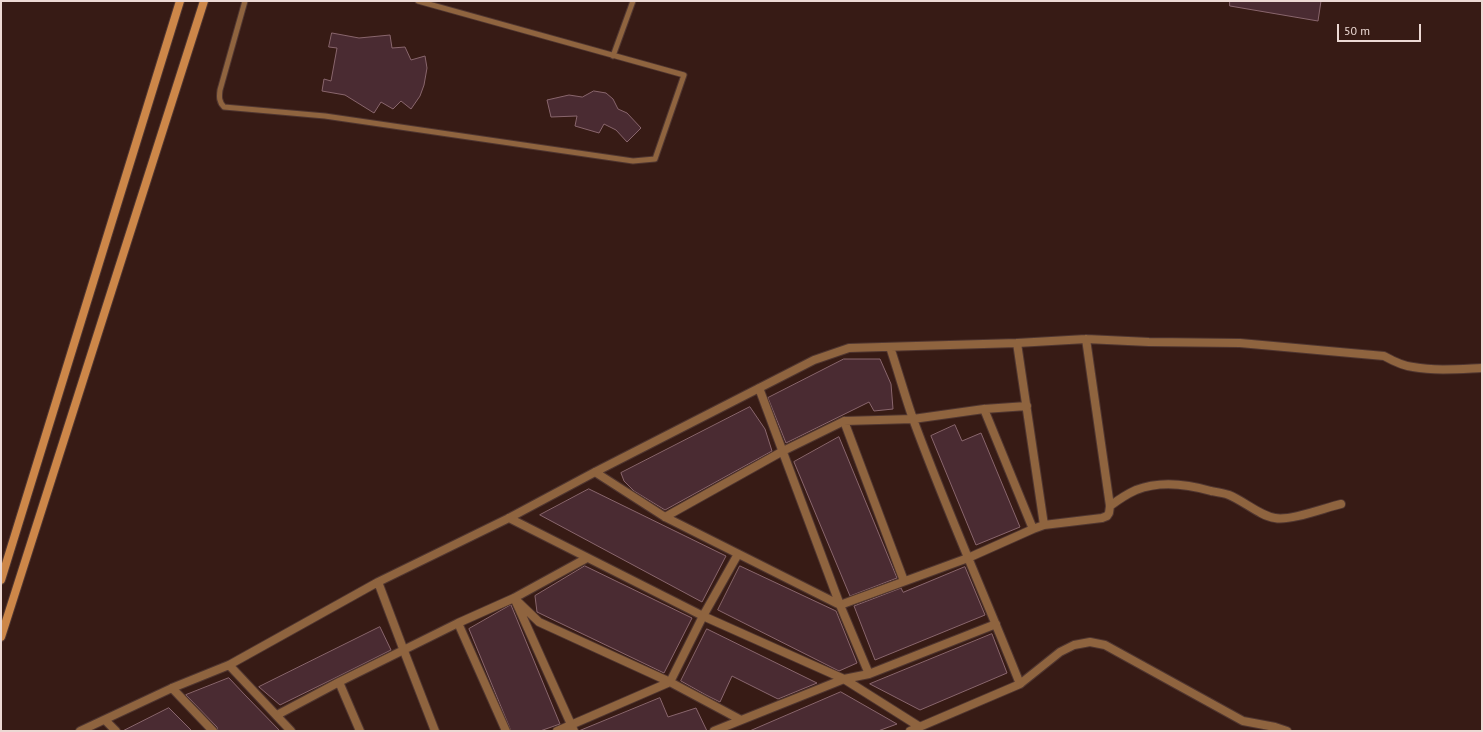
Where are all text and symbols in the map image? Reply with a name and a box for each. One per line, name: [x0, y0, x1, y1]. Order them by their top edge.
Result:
scale bar: [1339, 16, 1423, 42]
text: 50 m: [1344, 23, 1370, 38]

